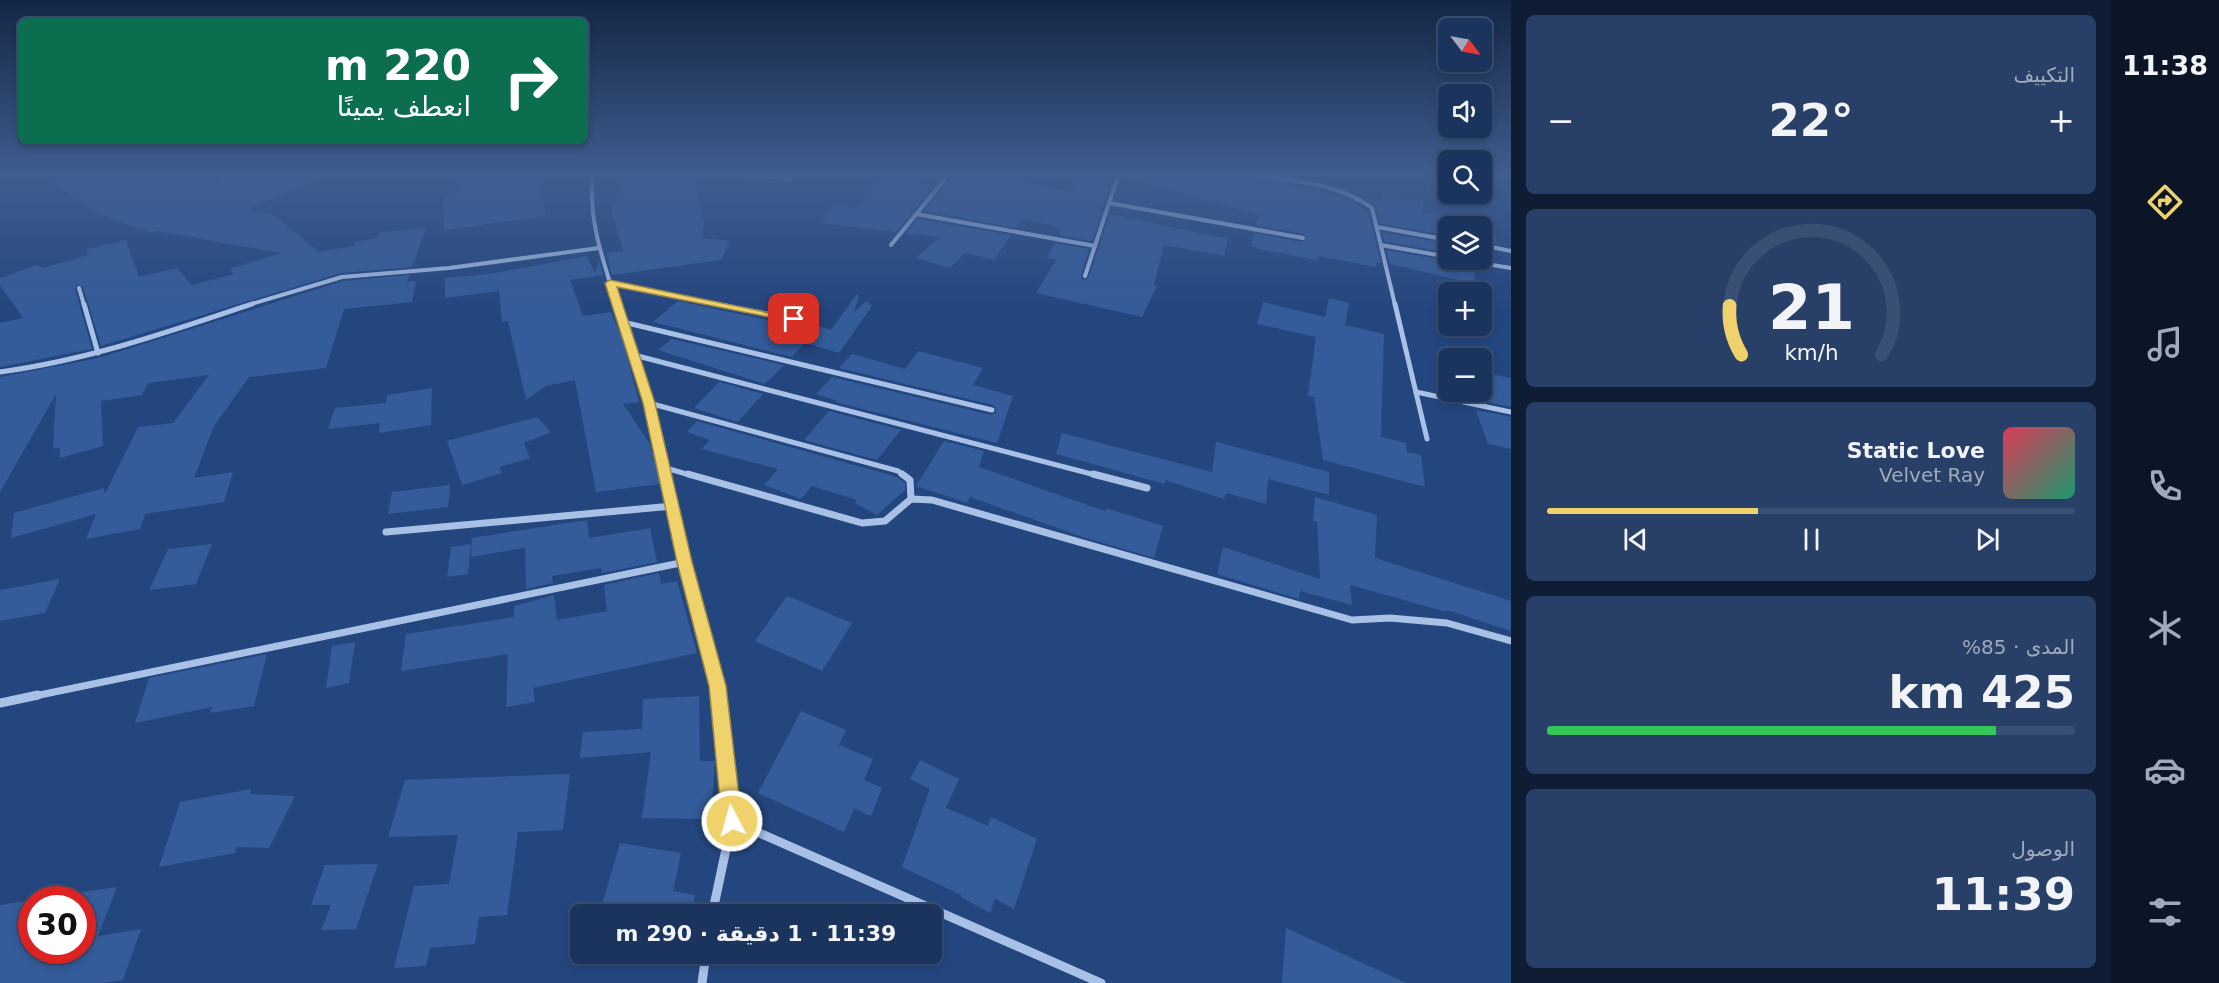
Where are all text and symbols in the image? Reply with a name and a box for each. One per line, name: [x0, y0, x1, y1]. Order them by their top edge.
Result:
north arrow: [1438, 18, 1492, 72]
map controls: [1438, 18, 1492, 402]
text: 220 m: [325, 41, 471, 90]
icon: right: [492, 42, 570, 120]
text: 11:38: [2122, 50, 2208, 81]
text: التكييف: [2013, 63, 2075, 87]
button: sound: [1438, 84, 1492, 138]
text: انعطف يمينًا: [337, 91, 471, 122]
text: 22°: [1768, 94, 1854, 147]
text: −: [1547, 101, 1575, 140]
text: +: [2047, 101, 2075, 140]
button: search: [1438, 150, 1492, 204]
icon: directions: [2144, 181, 2186, 223]
button: layers: [1438, 216, 1492, 270]
text: 21: [1768, 271, 1854, 344]
button: +: [1438, 282, 1492, 336]
pin: [768, 293, 819, 344]
icon: arrive: [777, 302, 810, 335]
icon: music: [2144, 323, 2186, 365]
text: km/h: [1784, 340, 1838, 365]
button: −: [1438, 348, 1492, 402]
text: Static Love: [1847, 438, 1985, 463]
text: Velvet Ray: [1879, 463, 1985, 487]
icon: phone: [2144, 465, 2186, 507]
icon: previous: [1619, 523, 1652, 556]
icon: pause: [1795, 523, 1828, 556]
icon: next: [1971, 523, 2004, 556]
icon: climate: [2144, 607, 2186, 649]
text: المدى · 85%: [1962, 635, 2075, 659]
text: 425 km: [1889, 666, 2075, 719]
icon: car: [2144, 749, 2186, 791]
position arrow: [700, 789, 764, 853]
text: الوصول: [2011, 837, 2075, 861]
text: 11:39: [1932, 868, 2075, 921]
speed limit sign: 30: [18, 886, 96, 964]
icon: filters: [2144, 891, 2186, 933]
text: 11:39 · 1 دقيقة · 290 m: [616, 921, 896, 946]

